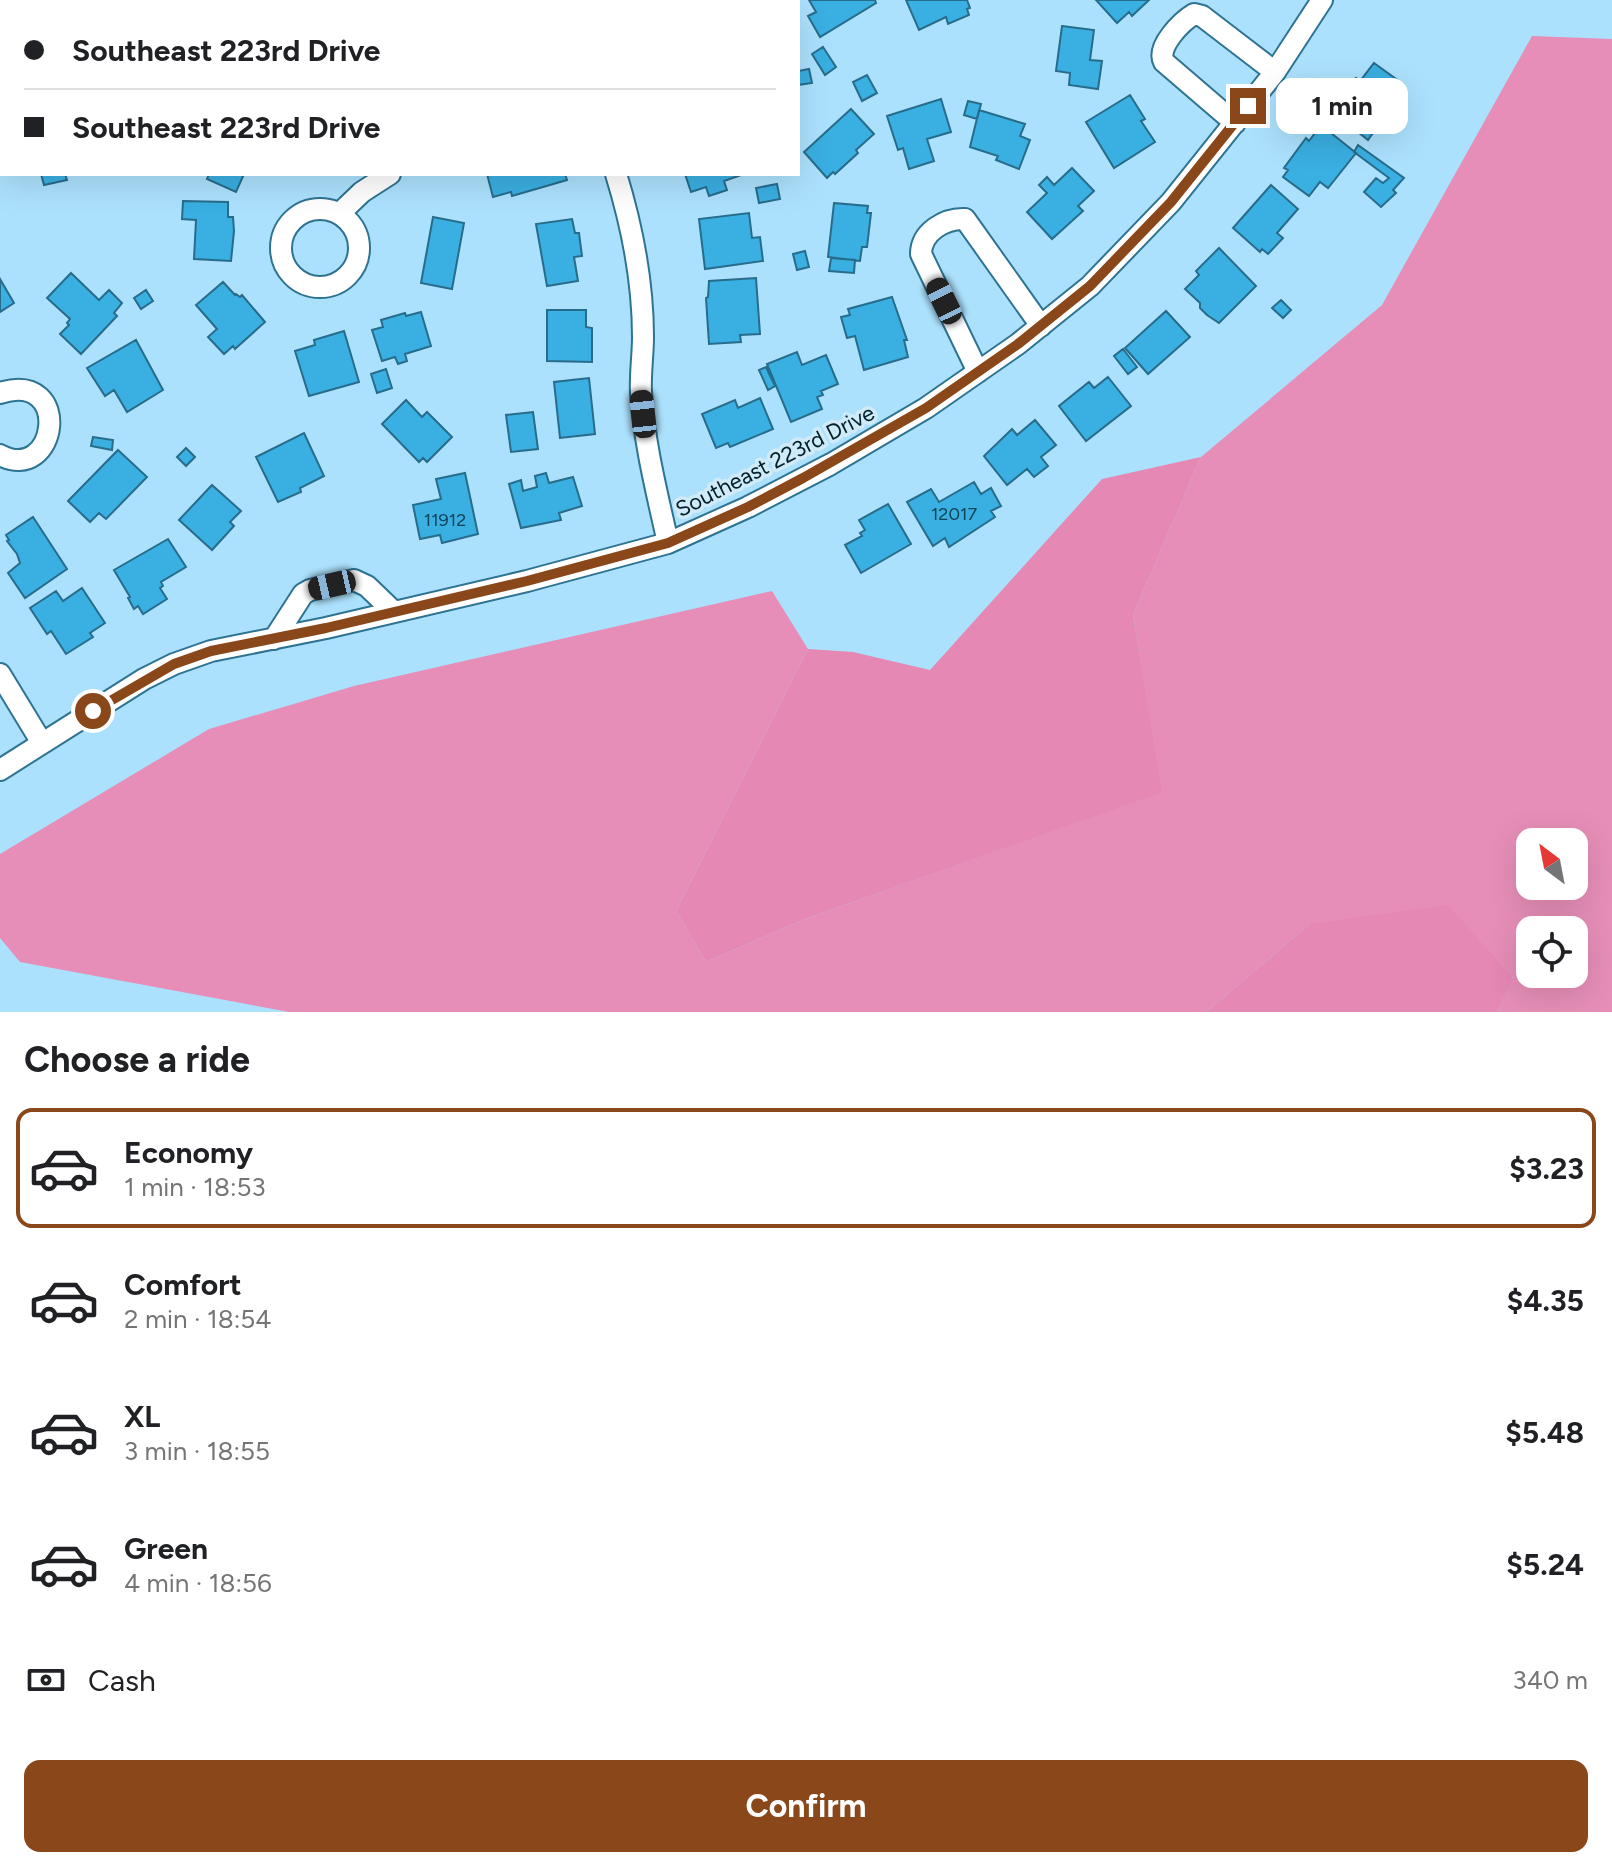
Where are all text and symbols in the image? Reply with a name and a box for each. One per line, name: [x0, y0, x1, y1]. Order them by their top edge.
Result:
text: Southeast 223rd Drive: [72, 32, 380, 69]
callout: 1 min: [1276, 78, 1408, 134]
route end: [1230, 88, 1266, 124]
text: 1 min: [1311, 90, 1373, 122]
text: Southeast 223rd Drive: [72, 109, 380, 146]
car: [923, 274, 965, 328]
car: [629, 389, 657, 439]
street label: Southeast 223rd Drive: [671, 399, 879, 523]
house number: 12017: [931, 503, 977, 525]
house number: 11912: [424, 509, 466, 531]
car: [306, 568, 358, 602]
route start: [75, 693, 111, 729]
north arrow: [1516, 828, 1588, 900]
map controls: [1516, 828, 1588, 988]
button: locate: [1516, 916, 1588, 988]
text: Choose a ride: [24, 1038, 250, 1081]
icon: car: [28, 1132, 100, 1204]
text: Economy: [124, 1134, 253, 1171]
text: $3.23: [1509, 1150, 1584, 1187]
text: 1 min · 18:53: [124, 1171, 266, 1203]
icon: car: [28, 1264, 100, 1336]
text: Comfort: [124, 1266, 242, 1303]
text: $4.35: [1507, 1282, 1584, 1319]
text: 2 min · 18:54: [124, 1303, 271, 1335]
icon: car: [28, 1396, 100, 1468]
text: XL: [124, 1398, 160, 1435]
text: $5.48: [1505, 1414, 1584, 1451]
text: 3 min · 18:55: [124, 1435, 270, 1467]
icon: car: [28, 1528, 100, 1600]
text: Green: [124, 1530, 208, 1567]
text: $5.24: [1506, 1546, 1584, 1583]
text: 4 min · 18:56: [124, 1567, 272, 1599]
icon: cash: [24, 1658, 68, 1702]
text: Cash: [88, 1662, 156, 1699]
text: 340 m: [1512, 1664, 1588, 1696]
button: Confirm: [24, 1760, 1588, 1852]

